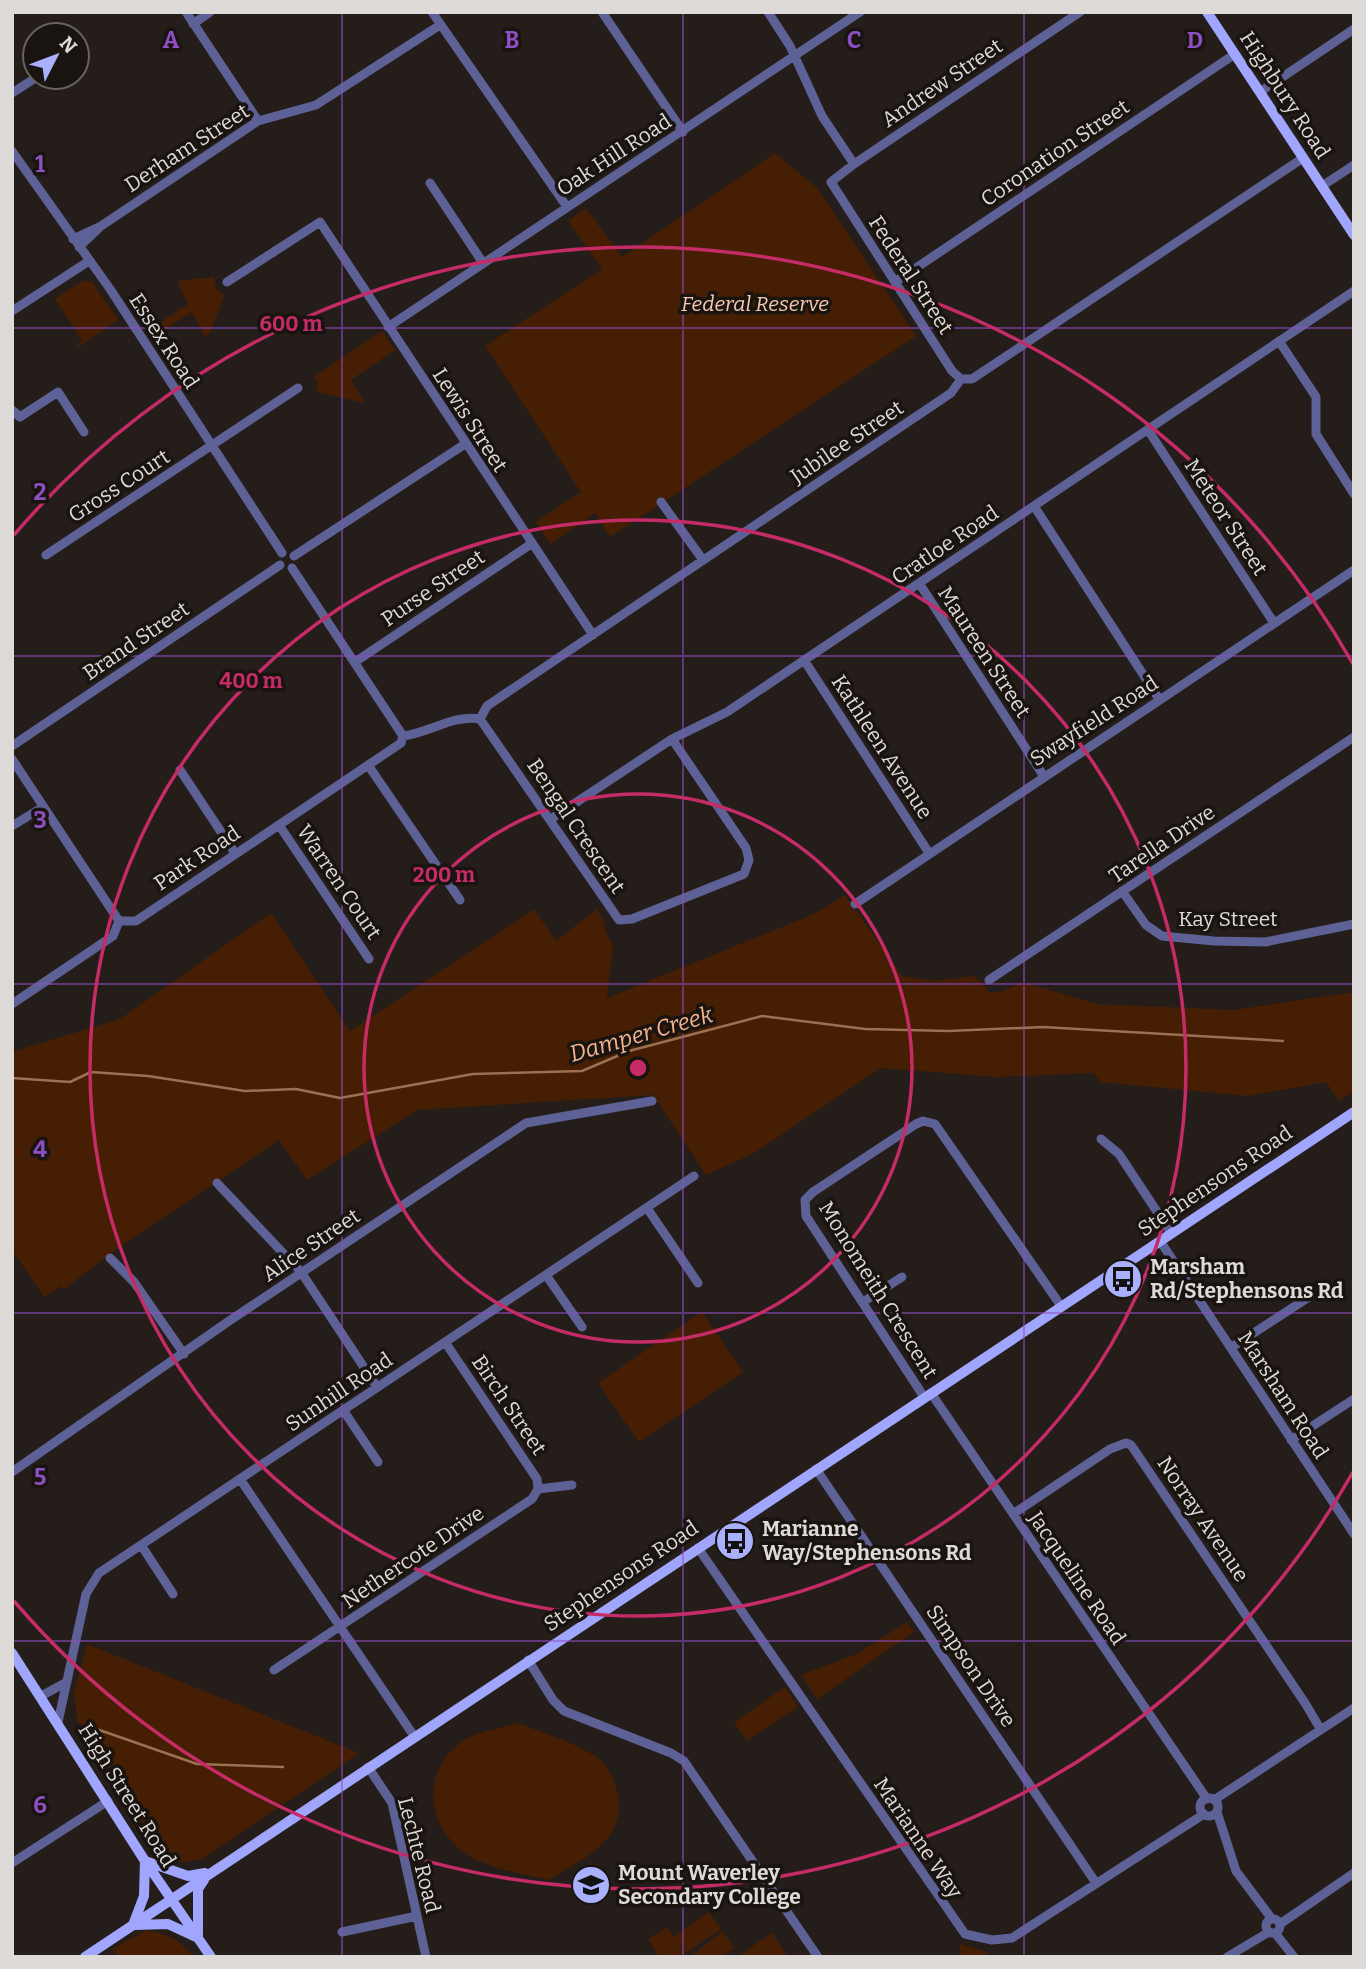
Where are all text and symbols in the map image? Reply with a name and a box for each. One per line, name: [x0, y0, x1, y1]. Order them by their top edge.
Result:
north arrow: [21, 21, 91, 91]
text: A: [163, 26, 180, 54]
text: B: [505, 26, 519, 54]
text: C: [847, 26, 861, 54]
text: D: [1187, 26, 1203, 54]
street label: Highbury Road: [1234, 26, 1336, 164]
text: N: [55, 32, 82, 58]
street label: Andrew Street: [877, 33, 1008, 133]
street label: Coronation Street: [976, 94, 1134, 212]
street label: Derham Street: [120, 98, 255, 198]
street label: Oak Hill Road: [552, 108, 676, 202]
text: 1: [35, 150, 45, 178]
street label: Federal Street: [863, 211, 959, 339]
street label: Essex Road: [123, 288, 205, 394]
park label: Federal Reserve: [681, 291, 829, 317]
text: 600 m: [260, 311, 322, 337]
street label: Lewis Street: [427, 363, 513, 477]
street label: Jubilee Street: [785, 394, 909, 490]
street label: Gross Court: [63, 443, 175, 528]
street label: Meteor Street: [1179, 454, 1273, 580]
text: 2: [34, 478, 47, 506]
street label: Cratloe Road: [886, 500, 1004, 590]
street label: Purse Street: [376, 544, 490, 632]
street label: Maureen Street: [932, 581, 1036, 723]
street label: Brand Street: [78, 596, 194, 686]
text: 400 m: [219, 668, 283, 694]
street label: Kathleen Avenue: [826, 670, 938, 824]
street label: Swayfield Road: [1025, 670, 1163, 772]
street label: Bengal Crescent: [521, 754, 631, 899]
street label: Tarella Drive: [1104, 799, 1220, 889]
text: 3: [33, 806, 47, 834]
street label: Park Road: [149, 820, 245, 896]
street label: Warren Court: [291, 820, 387, 945]
text: 200 m: [413, 862, 475, 888]
street label: Kay Street: [1178, 906, 1278, 932]
water label: Damper Creek: [566, 1000, 716, 1068]
centre of rings: [626, 1056, 650, 1080]
street label: Stephensons Road: [1133, 1120, 1297, 1242]
text: 4: [33, 1135, 47, 1163]
street label: Monomeith Crescent: [813, 1196, 943, 1384]
street label: Alice Street: [257, 1203, 365, 1287]
place label: Marsham Rd/Stephensons Rd: [1150, 1254, 1344, 1304]
bus stop icon: Marsham Rd/Stephensons Rd: [1102, 1258, 1144, 1300]
street label: Marsham Road: [1232, 1326, 1334, 1464]
street label: Sunhill Road: [281, 1347, 397, 1437]
street label: Birch Street: [466, 1350, 552, 1460]
street label: Norray Avenue: [1151, 1451, 1255, 1587]
text: 5: [34, 1463, 46, 1491]
street label: Nethercote Drive: [337, 1500, 489, 1614]
street label: Jacqueline Road: [1022, 1505, 1131, 1650]
street label: Stephensons Road: [539, 1515, 703, 1637]
place label: Marianne Way/Stephensons Rd: [762, 1516, 972, 1566]
bus stop icon: Marianne Way/Stephensons Rd: [714, 1520, 756, 1562]
street label: Simpson Drive: [920, 1600, 1022, 1732]
street label: High Street Road: [72, 1718, 182, 1872]
street label: Marianne Way: [868, 1773, 968, 1904]
text: 6: [33, 1791, 47, 1819]
street label: Lechte Road: [392, 1794, 446, 1916]
place label: Mount Waverley Secondary College: [618, 1860, 801, 1910]
school or university icon: Mount Waverley Secondary College: [570, 1864, 612, 1906]

